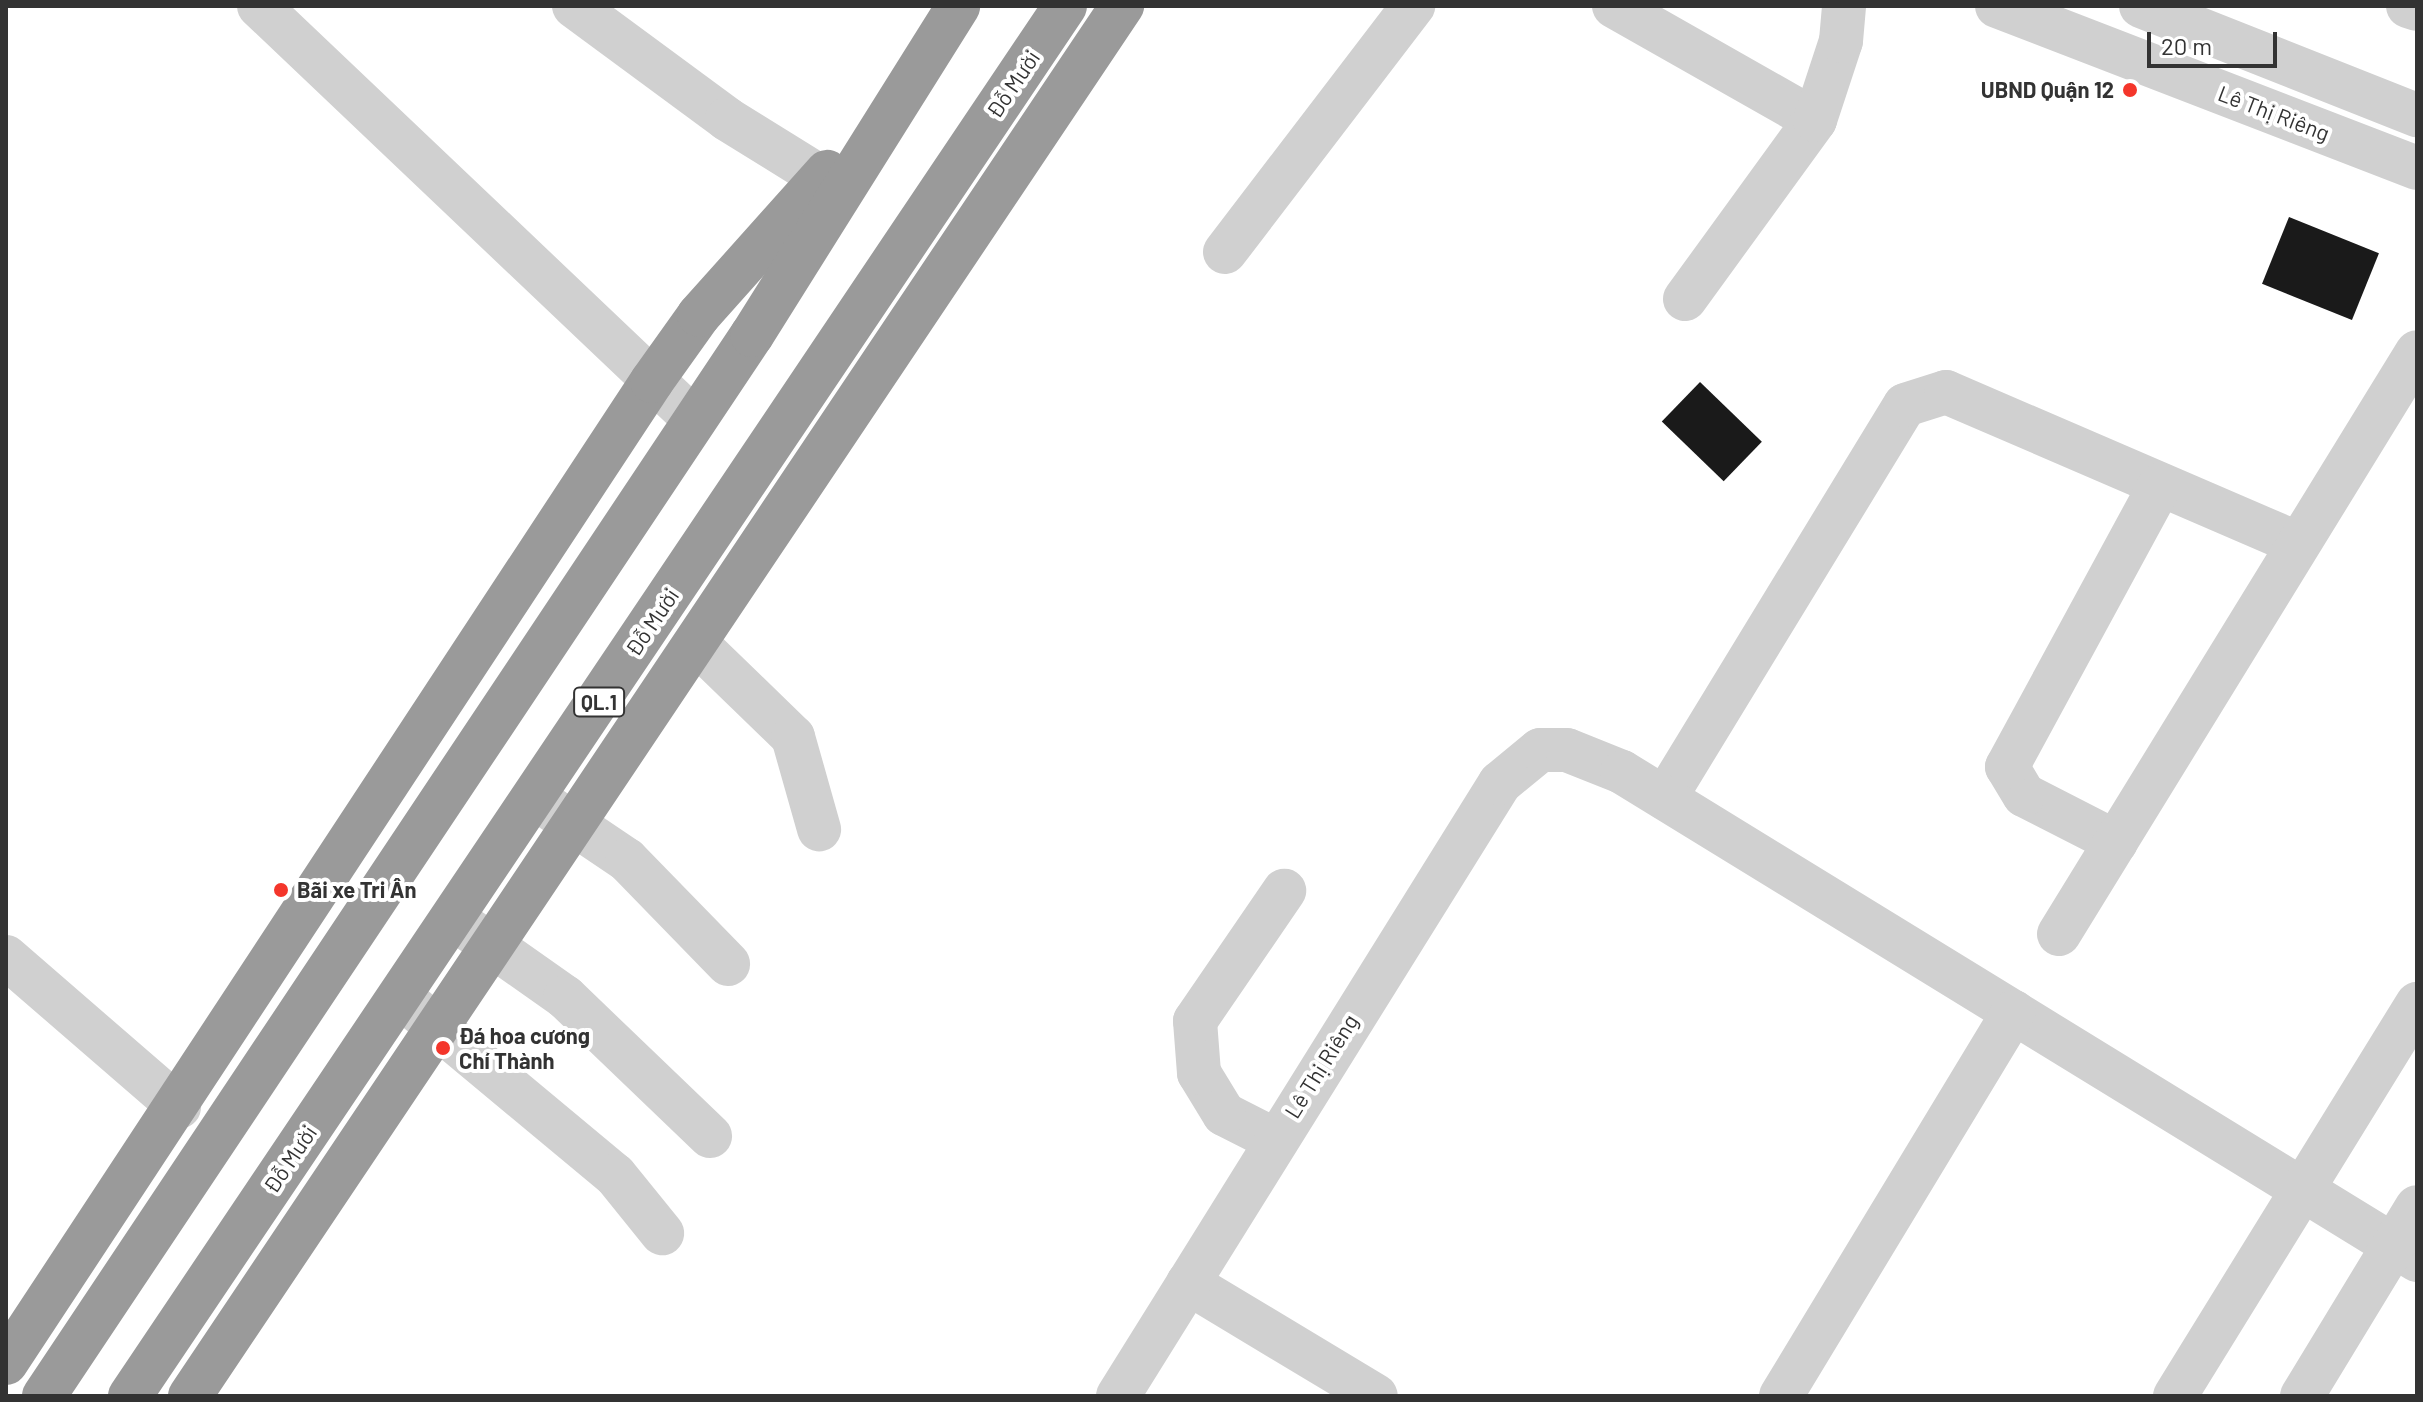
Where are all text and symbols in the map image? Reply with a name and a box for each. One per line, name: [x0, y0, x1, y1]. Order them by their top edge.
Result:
scale bar: [2151, 16, 2281, 66]
text: 20 m: [2161, 31, 2212, 60]
street label: Đỗ Mười: [981, 45, 1045, 123]
place label: UBND Quận 12: [1981, 77, 2114, 103]
street label: Lê Thị Riêng: [2214, 80, 2334, 146]
marker: UBND Quận 12: [2121, 81, 2139, 99]
street label: Đỗ Mười: [620, 583, 684, 661]
road number: QL.1: [573, 686, 625, 718]
place label: Bãi xe Tri Ân: [297, 877, 416, 903]
marker: Bãi xe Tri Ân: [272, 881, 290, 899]
street label: Lê Thị Riêng: [1279, 1009, 1363, 1123]
place label: Đá hoa cương Chí Thành: [459, 1022, 590, 1074]
marker: Đá hoa cương Chí Thành: [434, 1039, 452, 1057]
street label: Đỗ Mười: [258, 1120, 322, 1198]

